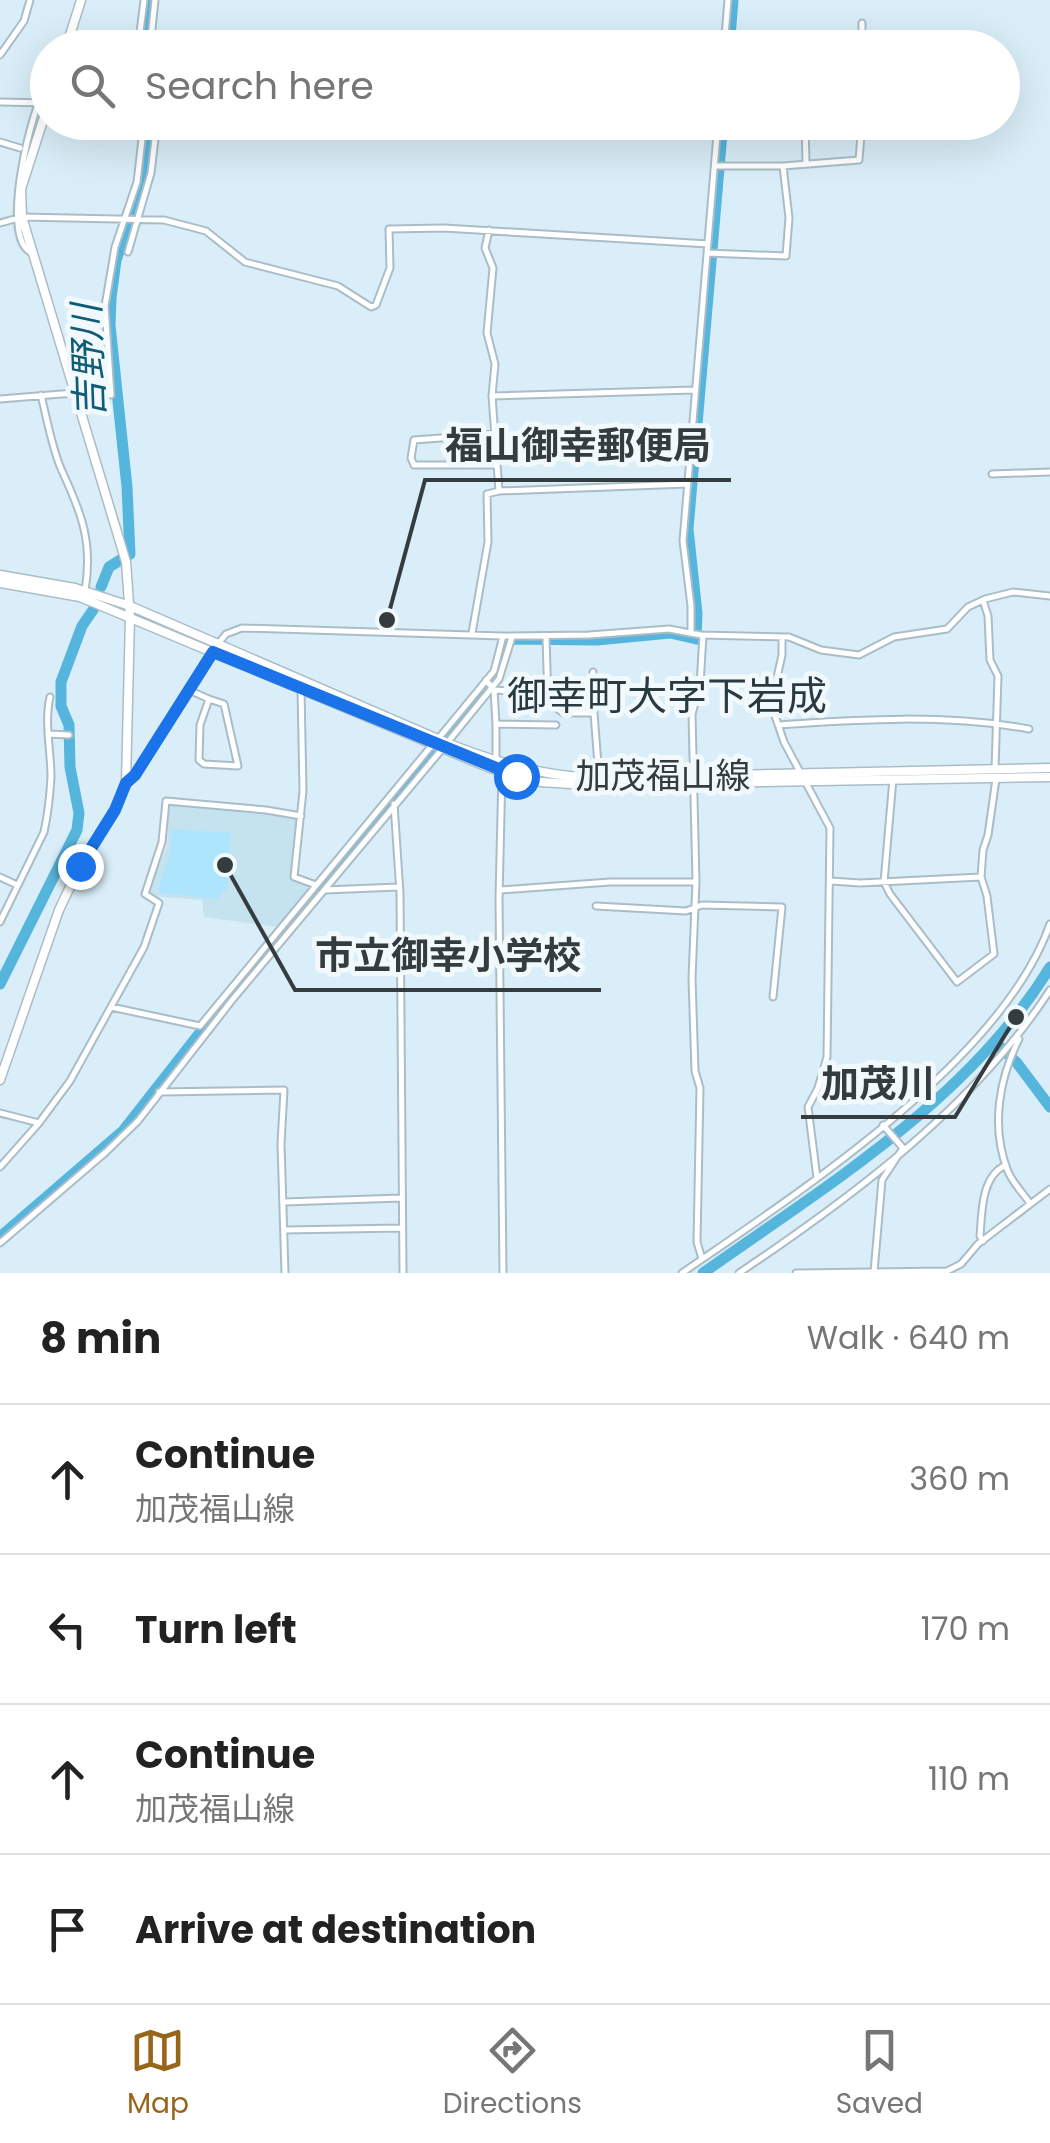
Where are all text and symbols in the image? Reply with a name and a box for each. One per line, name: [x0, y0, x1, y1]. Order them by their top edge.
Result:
search box: [30, 30, 1020, 140]
icon: search: [65, 58, 120, 113]
text: Search here: [145, 59, 374, 112]
water label: 吉野川: [59, 299, 116, 419]
callout: 福山御幸郵便局: [425, 412, 731, 480]
text: 福山御幸郵便局: [445, 419, 711, 472]
district label: 御幸町大字下岩成: [507, 668, 827, 724]
street label: 加茂福山線: [575, 751, 751, 800]
route start: [494, 754, 540, 800]
route end: [58, 844, 104, 890]
callout: 市立御幸小学校: [295, 922, 601, 990]
text: 市立御幸小学校: [315, 929, 581, 982]
callout: 加茂川: [801, 1049, 955, 1117]
text: 加茂川: [821, 1057, 935, 1110]
text: 8 min: [40, 1309, 161, 1368]
text: Walk · 640 m: [807, 1315, 1010, 1360]
text: Continue: [135, 1428, 315, 1481]
icon: ahead: [40, 1452, 95, 1507]
text: 360 m: [909, 1456, 1010, 1501]
text: 加茂福山線: [135, 1486, 295, 1531]
icon: left: [40, 1602, 95, 1657]
text: Turn left: [135, 1603, 297, 1656]
text: 170 m: [921, 1606, 1010, 1651]
text: Continue: [135, 1728, 315, 1781]
icon: ahead: [40, 1752, 95, 1807]
text: 110 m: [928, 1756, 1010, 1801]
text: 加茂福山線: [135, 1786, 295, 1831]
icon: arrive: [40, 1902, 95, 1957]
text: Arrive at destination: [135, 1903, 536, 1956]
tab: Map: [127, 2023, 189, 2125]
tab: Directions: [443, 2023, 582, 2125]
tab: Saved: [836, 2023, 923, 2125]

